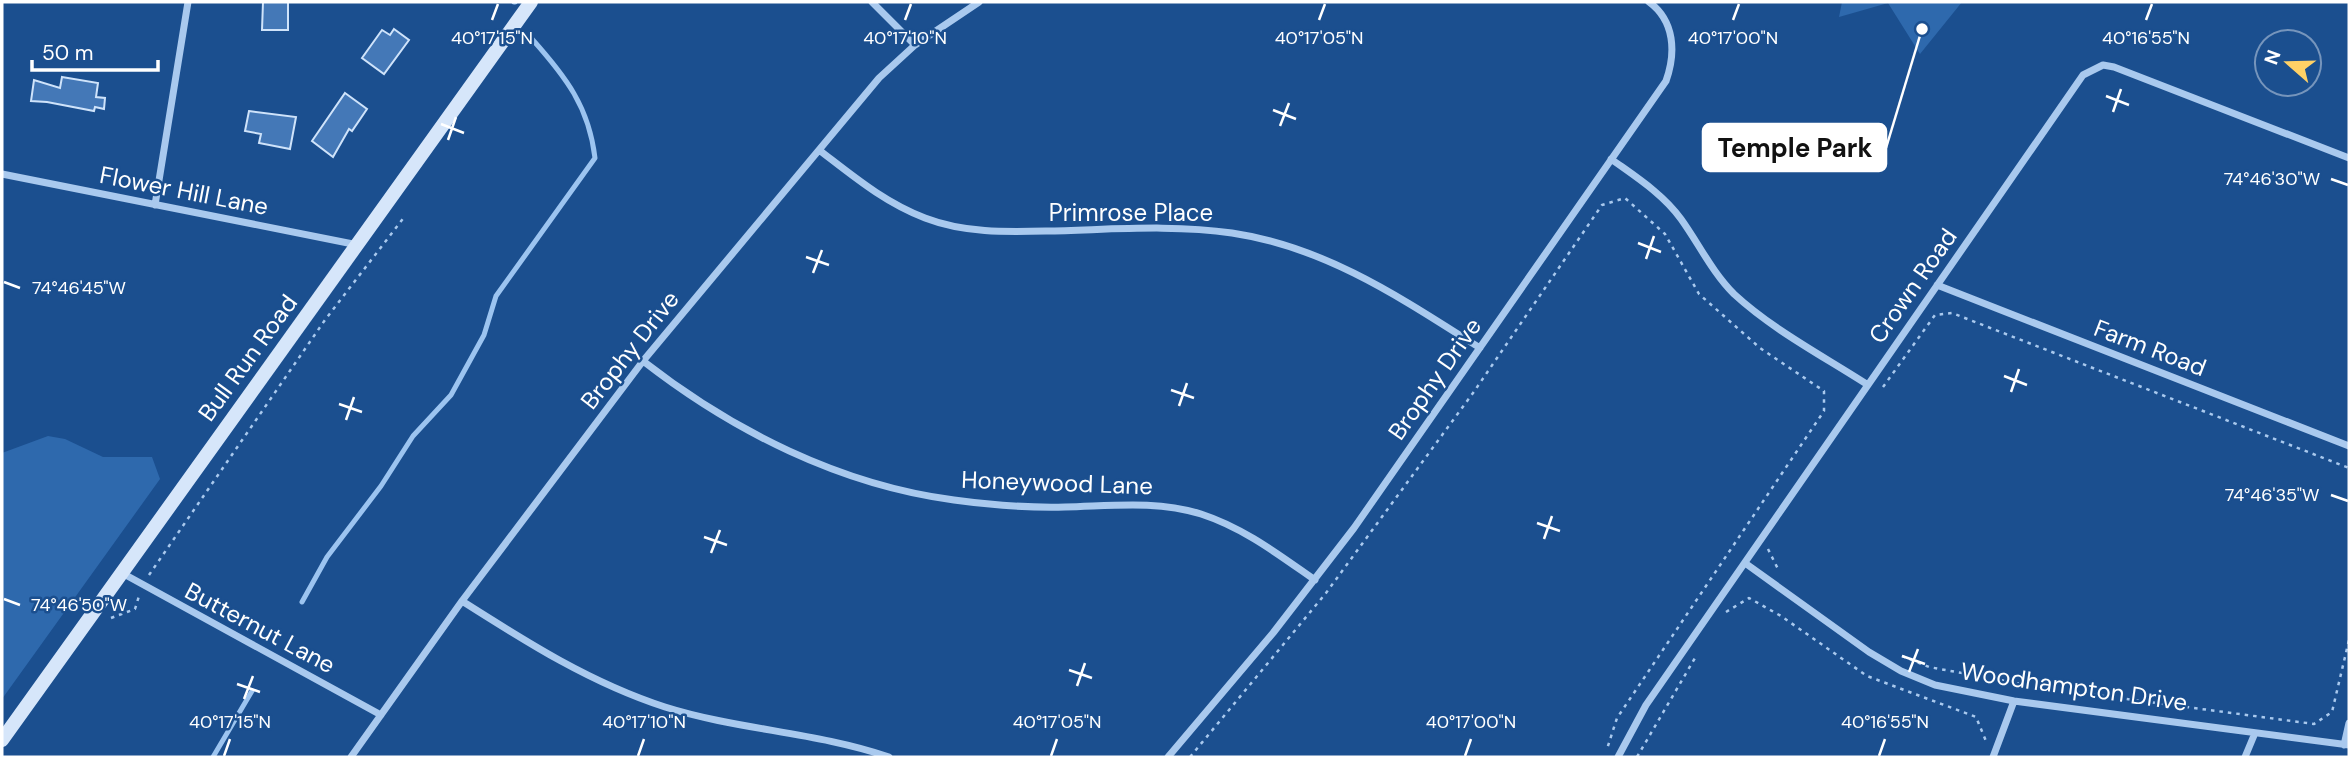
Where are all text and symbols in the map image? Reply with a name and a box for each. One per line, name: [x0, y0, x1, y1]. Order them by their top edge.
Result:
text: 40°17'15"N: [451, 26, 533, 50]
text: 40°17'10"N: [863, 26, 947, 50]
text: 40°17'05"N: [1275, 26, 1363, 50]
text: 40°17'00"N: [1688, 26, 1778, 50]
text: 40°16'55"N: [2102, 26, 2190, 50]
scale bar: [32, 28, 158, 72]
north arrow: [2253, 28, 2323, 98]
text: 50 m: [42, 39, 93, 67]
text: N: [2258, 47, 2287, 68]
callout: Temple Park: [1703, 124, 1886, 171]
text: Temple Park: [1717, 131, 1873, 165]
street label: Flower Hill Lane: [97, 159, 271, 222]
text: 74°46'30"W: [2224, 167, 2320, 191]
street label: Primrose Place: [1049, 197, 1213, 228]
street label: Crown Road: [1862, 222, 1964, 349]
text: 74°46'45"W: [32, 276, 126, 300]
street label: Brophy Drive: [574, 284, 686, 415]
street label: Bull Run Road: [191, 288, 304, 427]
street label: Brophy Drive: [1381, 312, 1488, 446]
street label: Farm Road: [2090, 312, 2211, 383]
street label: Honeywood Lane: [961, 464, 1153, 501]
text: 74°46'35"W: [2225, 483, 2319, 507]
street label: Butternut Lane: [180, 575, 341, 680]
text: 74°46'50"W: [31, 593, 127, 617]
street label: Woodhampton Drive: [1959, 655, 2189, 718]
text: 40°17'15"N: [189, 710, 271, 734]
text: 40°17'10"N: [602, 710, 686, 734]
text: 40°17'05"N: [1013, 710, 1101, 734]
text: 40°17'00"N: [1426, 710, 1516, 734]
text: 40°16'55"N: [1841, 710, 1929, 734]

